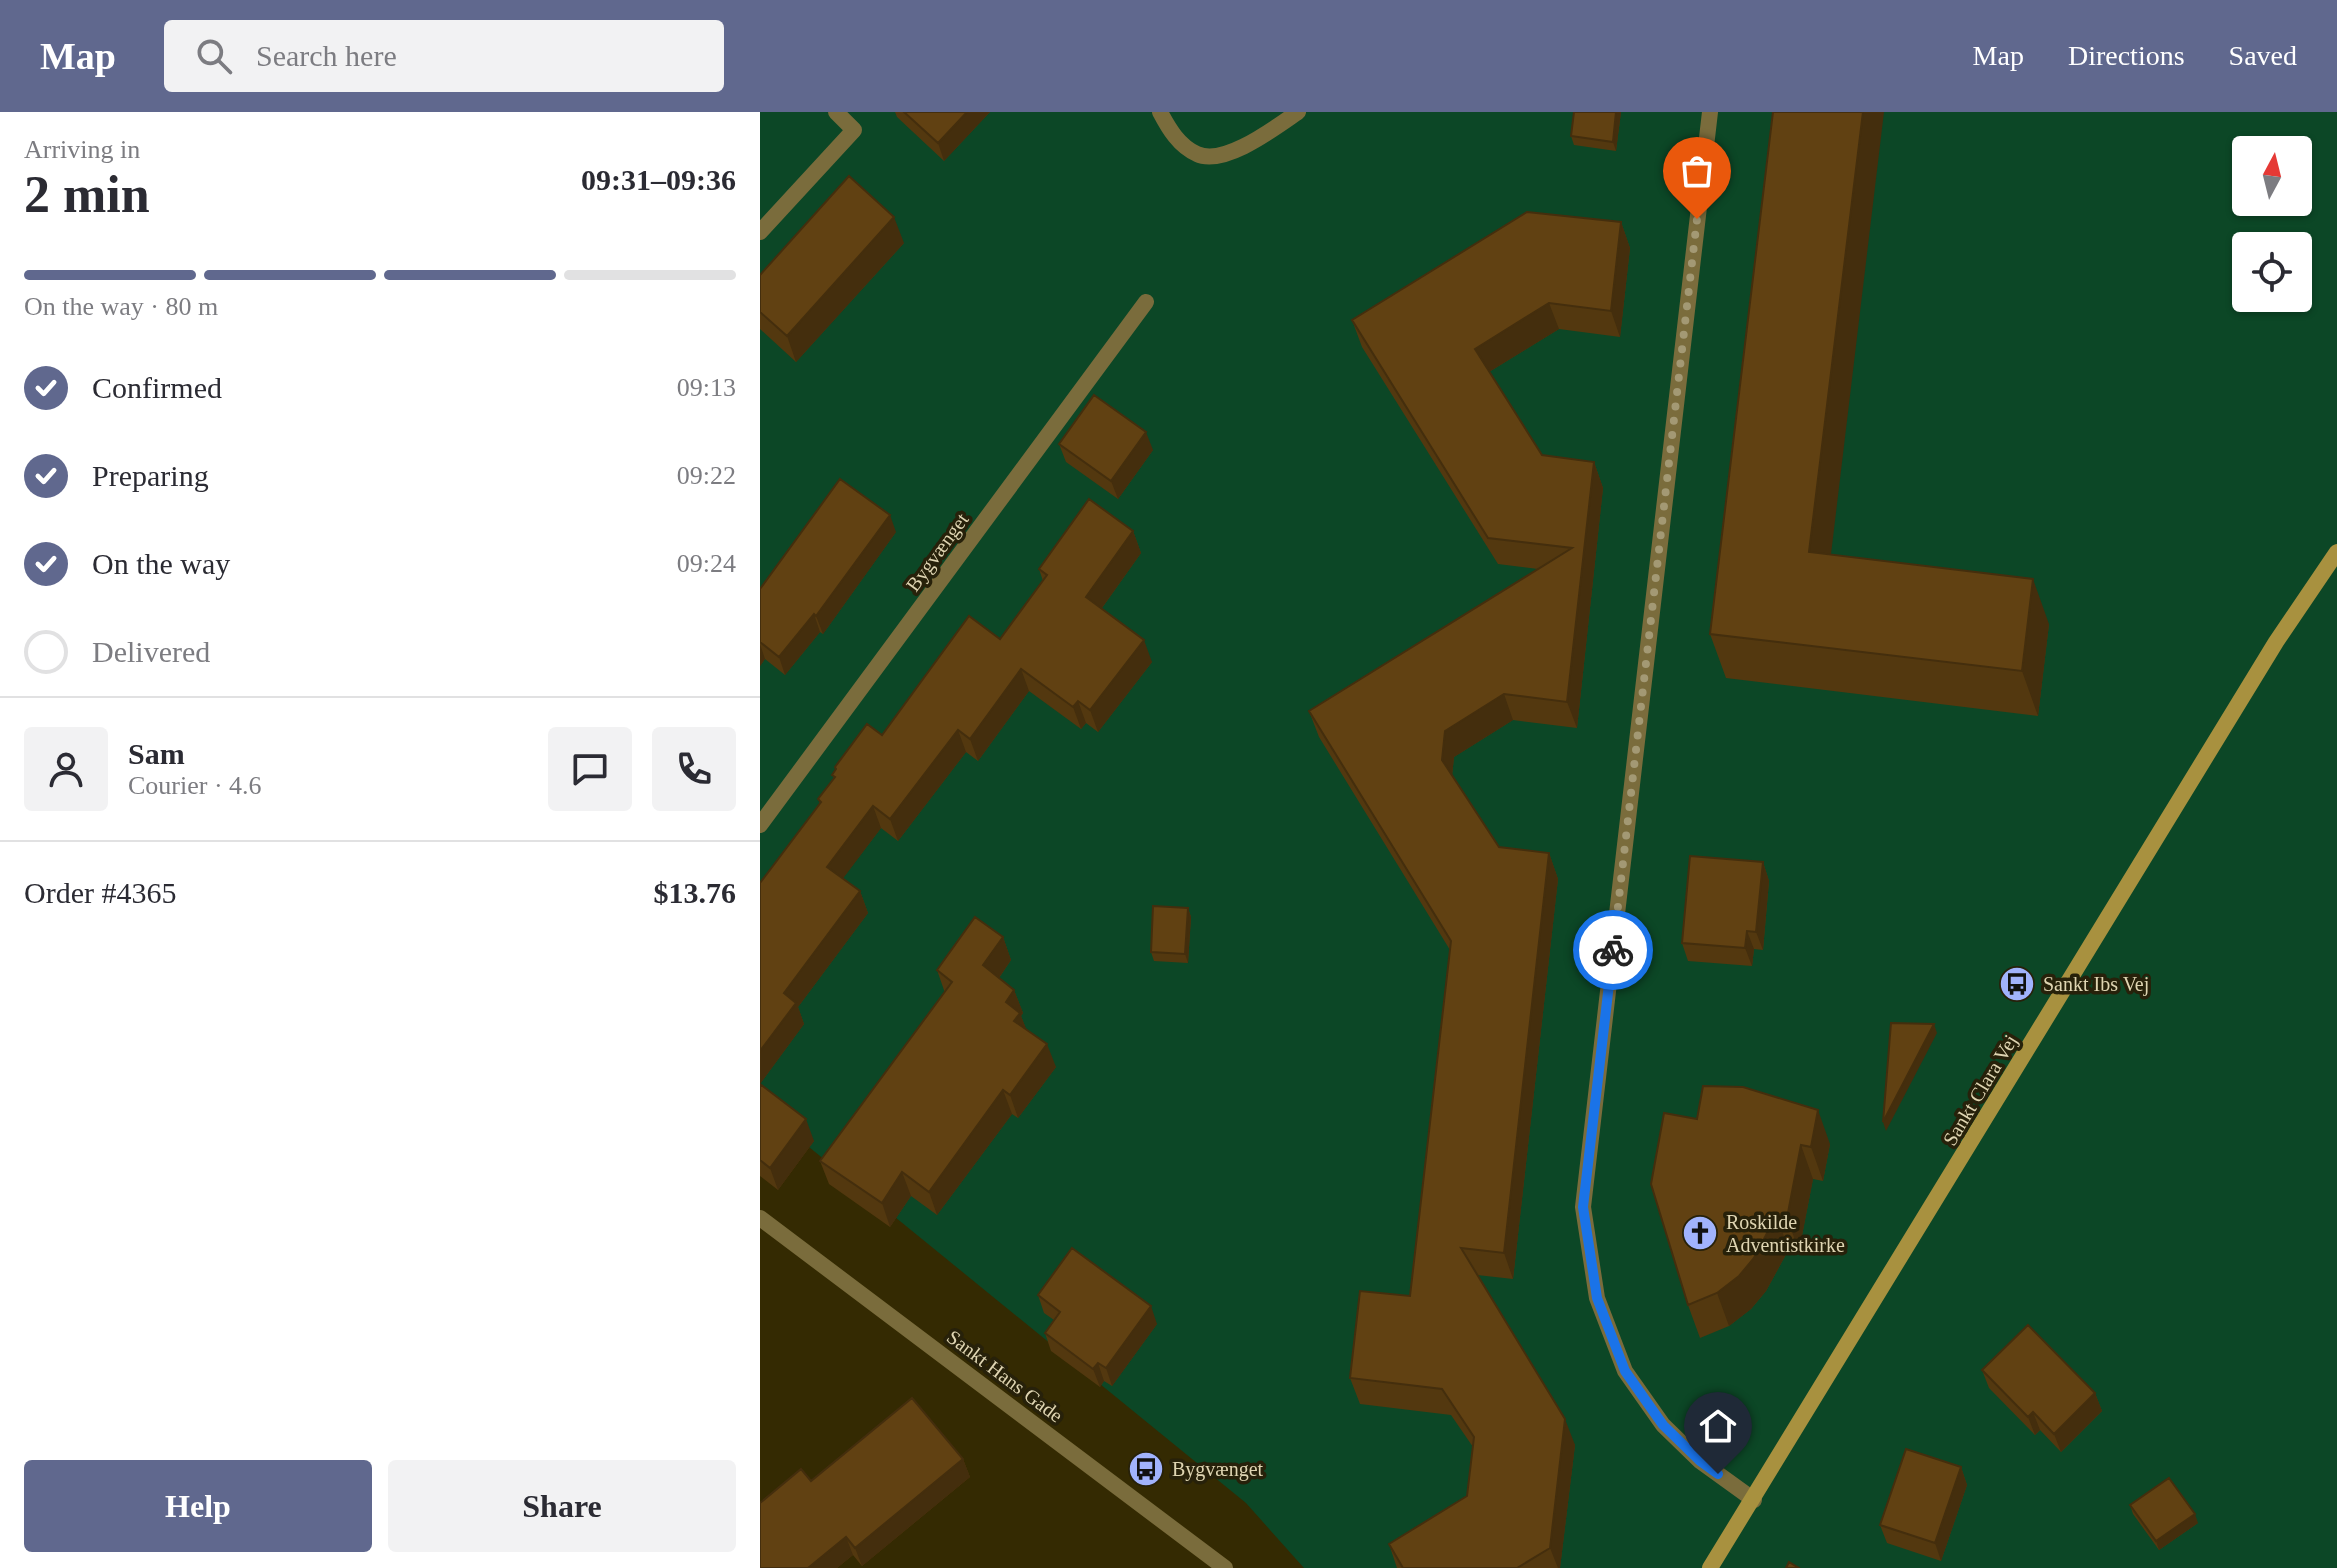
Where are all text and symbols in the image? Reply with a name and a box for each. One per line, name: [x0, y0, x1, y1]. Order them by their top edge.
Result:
search box: [164, 20, 724, 92]
icon: search: [192, 34, 236, 78]
text: Map: [40, 35, 116, 77]
text: Search here: [256, 39, 397, 72]
text: Map: [1973, 40, 2024, 71]
text: Directions: [2068, 40, 2185, 71]
text: Saved: [2229, 40, 2297, 71]
text: Arriving in: [24, 135, 140, 164]
north arrow: [2232, 136, 2312, 216]
map controls: [2232, 136, 2312, 312]
pin: [1663, 137, 1731, 219]
icon: bag: [1675, 149, 1719, 193]
text: 09:31–09:36: [581, 163, 736, 196]
text: 2 min: [24, 166, 150, 223]
button: locate: [2232, 232, 2312, 312]
text: On the way · 80 m: [24, 292, 218, 321]
icon: check: [24, 366, 68, 410]
text: Confirmed: [92, 371, 222, 404]
text: 09:13: [677, 373, 736, 402]
icon: check: [24, 454, 68, 498]
text: Preparing: [92, 459, 209, 492]
text: 09:22: [677, 461, 736, 490]
street label: Bygvænget: [901, 508, 974, 596]
icon: check: [24, 542, 68, 586]
text: On the way: [92, 547, 230, 580]
text: 09:24: [677, 549, 736, 578]
text: Delivered: [92, 635, 210, 668]
button: person: [24, 727, 108, 811]
button: chat: [548, 727, 632, 811]
button: phone: [652, 727, 736, 811]
text: Sam: [128, 737, 185, 770]
text: Courier · 4.6: [128, 771, 262, 800]
text: Order #4365: [24, 876, 176, 909]
text: $13.76: [654, 876, 736, 909]
courier: [1573, 910, 1653, 990]
icon: bike: [1591, 928, 1635, 972]
bus stop icon: Sankt Ibs Vej: [1998, 965, 2036, 1003]
place label: Sankt Ibs Vej: [2043, 973, 2149, 996]
street label: Sankt Clara Vej: [1938, 1031, 2023, 1150]
place label: Roskilde Adventistkirke: [1726, 1211, 1845, 1256]
church icon: Roskilde Adventistkirke: [1681, 1214, 1719, 1252]
street label: Sankt Hans Gade: [943, 1325, 1067, 1427]
pin: [1684, 1392, 1752, 1474]
icon: home: [1696, 1404, 1740, 1448]
bus stop icon: Bygvænget: [1127, 1450, 1165, 1488]
place label: Bygvænget: [1172, 1458, 1264, 1481]
button: Help: [24, 1460, 372, 1552]
button: Share: [388, 1460, 736, 1552]

